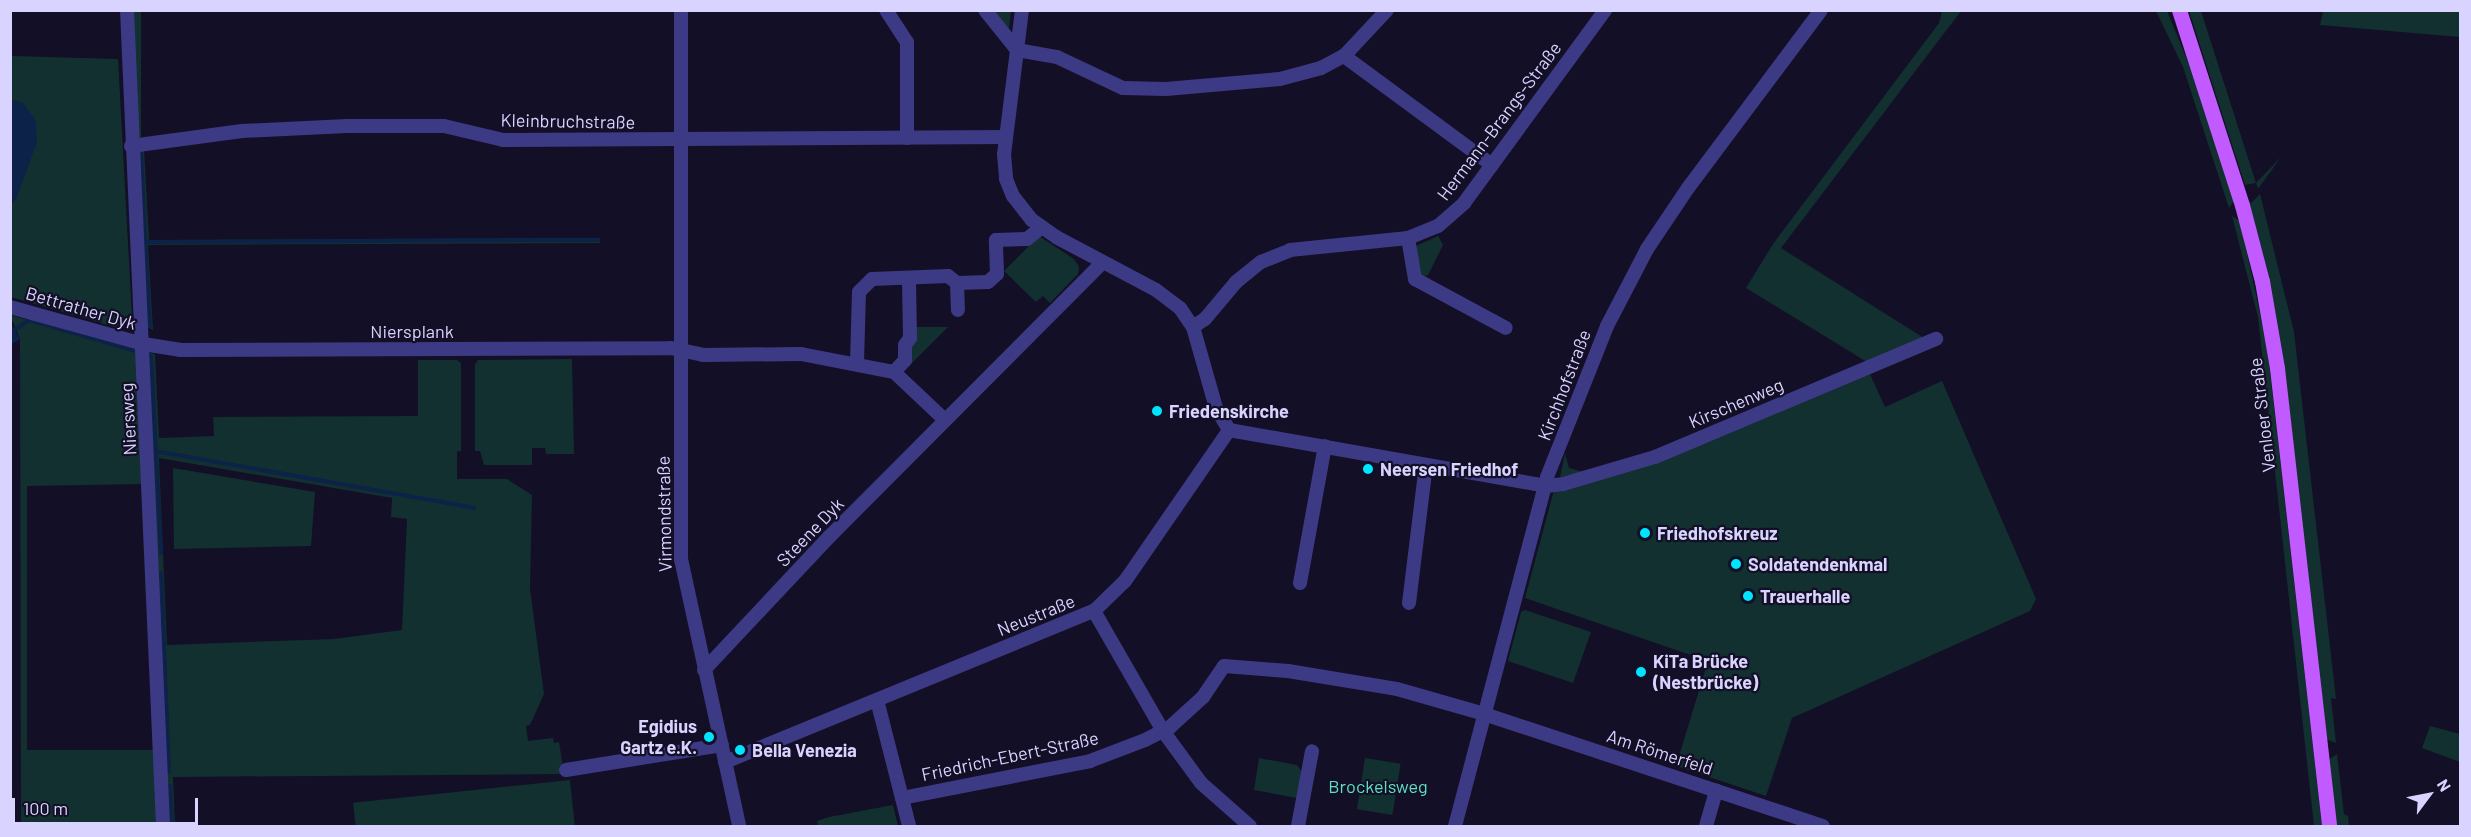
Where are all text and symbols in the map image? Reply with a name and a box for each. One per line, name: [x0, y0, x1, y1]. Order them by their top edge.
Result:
street label: Hermann-Brangs-Straße: [1432, 38, 1566, 204]
street label: Kleinbruchstraße: [501, 109, 635, 133]
street label: Bettrather Dyk: [23, 282, 139, 334]
street label: Niersplank: [370, 320, 454, 342]
street label: Kirchhofstraße: [1533, 327, 1595, 443]
street label: Venloer Straße: [2244, 357, 2280, 473]
street label: Kirschenweg: [1685, 373, 1787, 433]
street label: Niersweg: [115, 382, 141, 456]
place label: Friedenskirche: [1169, 400, 1289, 422]
marker: Friedenskirche: [1150, 404, 1164, 418]
street label: Virmondstraße: [652, 456, 676, 572]
place label: Neersen Friedhof: [1380, 458, 1518, 480]
marker: Neersen Friedhof: [1361, 462, 1375, 476]
street label: Steene Dyk: [772, 493, 848, 571]
place label: Friedhofskreuz: [1657, 522, 1778, 544]
marker: Friedhofskreuz: [1638, 526, 1652, 540]
place label: Soldatendenkmal: [1748, 553, 1887, 575]
marker: Soldatendenkmal: [1729, 557, 1743, 571]
place label: Trauerhalle: [1760, 585, 1850, 607]
marker: Trauerhalle: [1741, 589, 1755, 603]
street label: Neustraße: [994, 590, 1078, 640]
place label: KiTa Brücke (Nestbrücke): [1653, 651, 1758, 694]
marker: KiTa Brücke (Nestbrücke): [1634, 665, 1648, 679]
place label: Egidius Gartz e.K.: [620, 716, 697, 758]
street label: Am Römerfeld: [1604, 725, 1716, 779]
street label: Friedrich-Ebert-Straße: [919, 727, 1101, 785]
marker: Egidius Gartz e.K.: [702, 730, 716, 744]
place label: Bella Venezia: [752, 739, 857, 761]
marker: Bella Venezia: [733, 743, 747, 757]
north arrow: [2399, 765, 2459, 825]
park label: Brockelsweg: [1328, 775, 1428, 797]
text: N: [2434, 776, 2456, 795]
scale bar: [15, 786, 201, 824]
text: 100 m: [23, 797, 68, 819]

